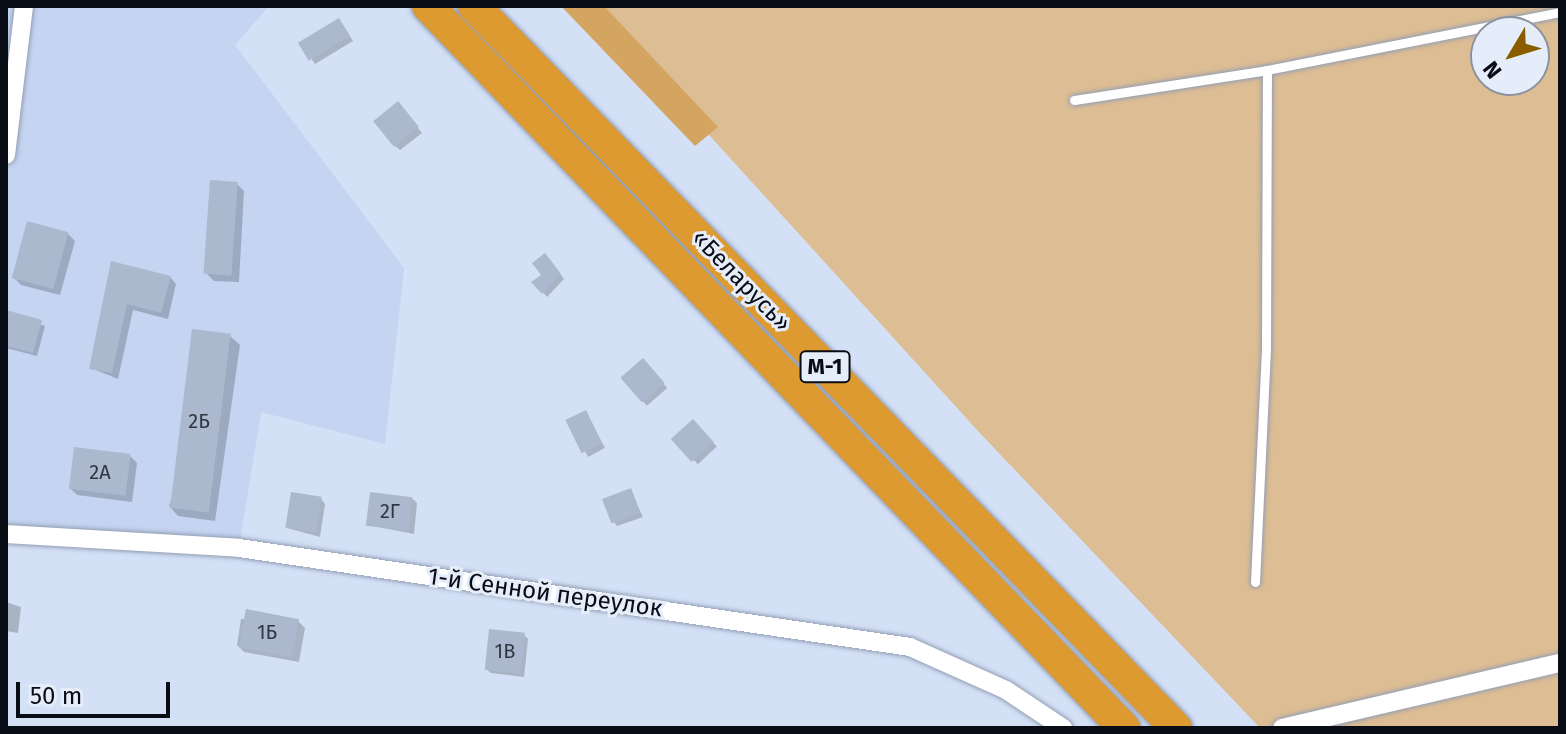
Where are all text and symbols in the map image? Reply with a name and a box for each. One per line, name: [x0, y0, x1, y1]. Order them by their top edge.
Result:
north arrow: [1470, 16, 1550, 96]
text: N: [1477, 56, 1507, 84]
street label: «Беларусь»: [685, 224, 797, 338]
road number: М-1: [799, 349, 851, 385]
house number: 2Б: [188, 409, 210, 433]
house number: 2А: [89, 460, 111, 484]
house number: 2Г: [380, 499, 400, 523]
street label: 1-й Сенной переулок: [426, 562, 664, 624]
house number: 1Б: [257, 620, 277, 644]
house number: 1В: [495, 639, 515, 663]
scale bar: [20, 666, 174, 716]
text: 50 m: [30, 682, 82, 710]

